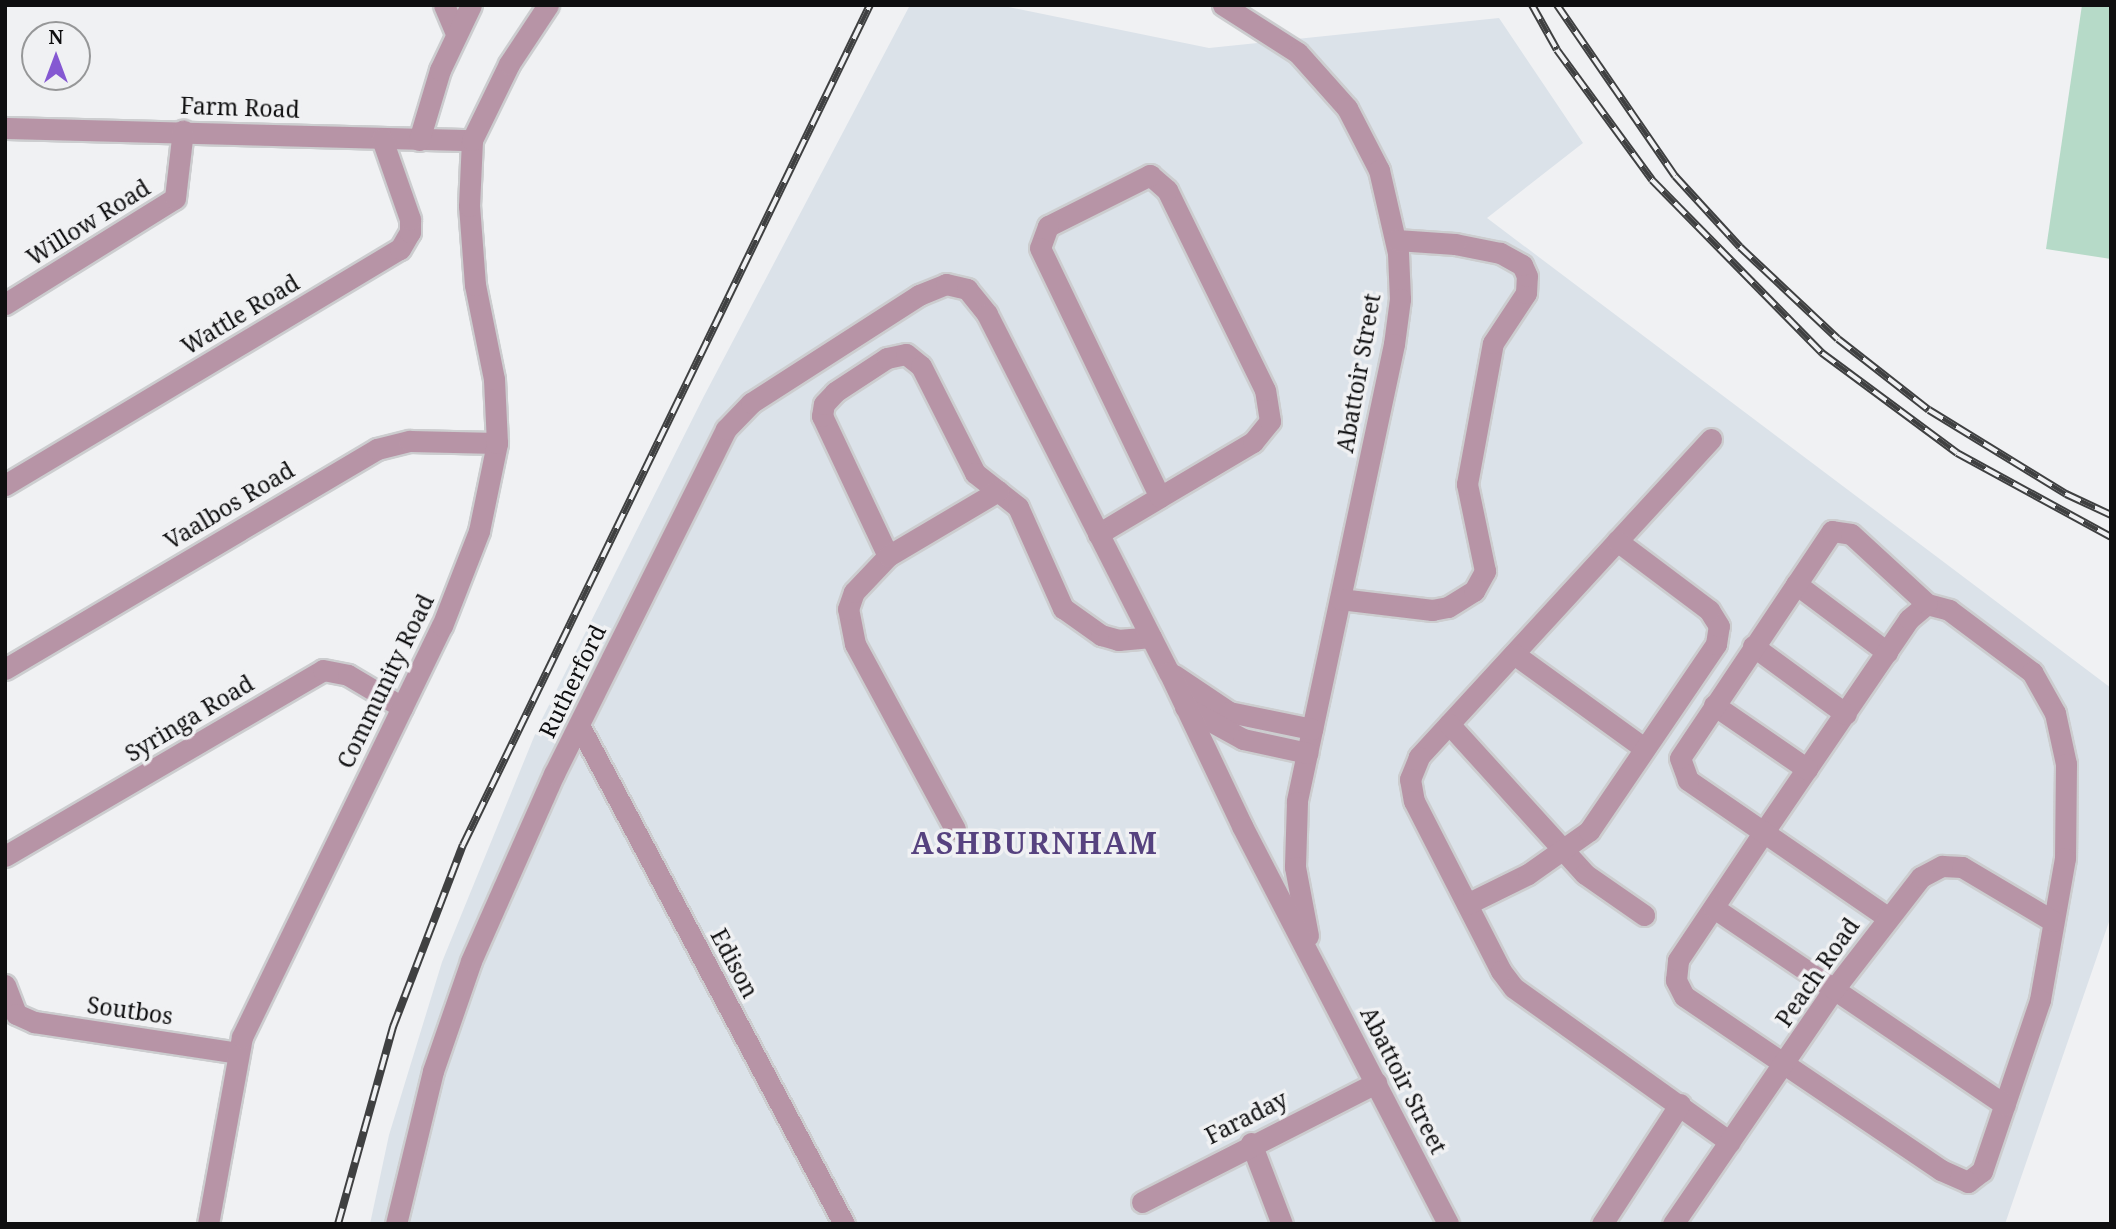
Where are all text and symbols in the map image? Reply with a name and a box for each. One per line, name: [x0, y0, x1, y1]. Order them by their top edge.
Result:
north arrow: [21, 21, 91, 91]
text: N: [49, 24, 63, 50]
street label: Farm Road: [180, 91, 300, 123]
street label: Willow Road: [21, 173, 155, 271]
street label: Wattle Road: [176, 268, 304, 360]
street label: Abattoir Street: [1330, 291, 1386, 455]
street label: Vaalbos Road: [159, 455, 299, 555]
street label: Community Road: [331, 589, 439, 773]
street label: Rutherford: [533, 620, 611, 742]
street label: Syringa Road: [120, 669, 258, 767]
district label: ASHBURNHAM: [912, 825, 1158, 861]
street label: Peach Road: [1769, 912, 1865, 1032]
street label: Edison: [705, 924, 765, 1002]
street label: Soutbos: [85, 990, 175, 1030]
street label: Abattoir Street: [1355, 1002, 1453, 1158]
street label: Faraday: [1200, 1085, 1292, 1149]

